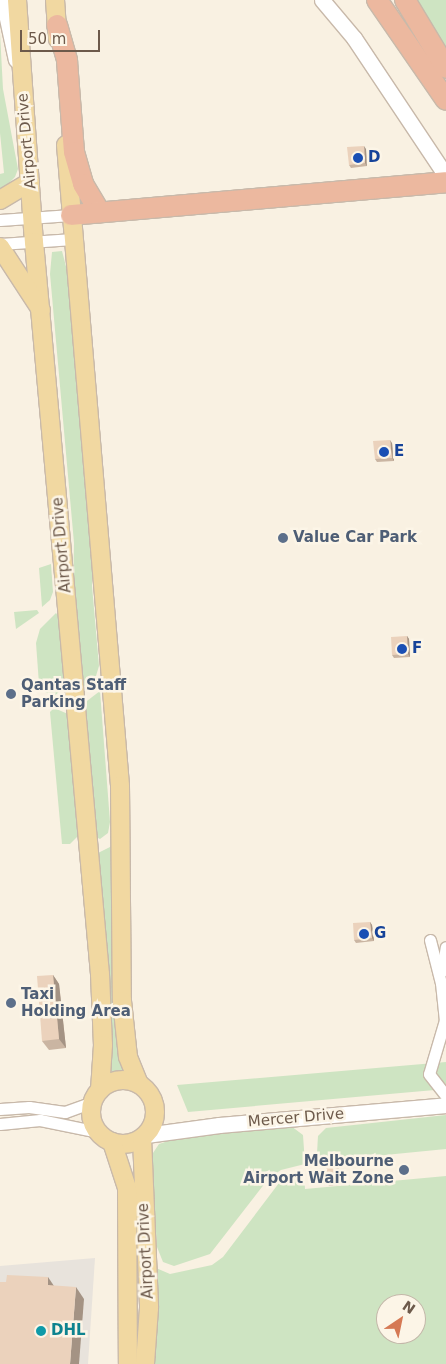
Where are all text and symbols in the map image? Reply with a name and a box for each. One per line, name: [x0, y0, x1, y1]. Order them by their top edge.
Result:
scale bar: [22, 20, 102, 52]
text: 50 m: [28, 30, 66, 48]
street label: Airport Drive: [14, 92, 40, 190]
place label: D: [368, 149, 380, 167]
marker: D: [352, 152, 364, 164]
place label: E: [394, 443, 404, 461]
marker: E: [378, 446, 390, 458]
street label: Airport Drive: [49, 496, 75, 594]
place label: Value Car Park: [293, 529, 417, 547]
marker: Value Car Park: [277, 532, 289, 544]
place label: F: [412, 640, 422, 658]
marker: F: [396, 643, 408, 655]
place label: Qantas Staff Parking: [21, 676, 126, 711]
marker: Qantas Staff Parking: [5, 688, 17, 700]
place label: G: [374, 925, 386, 943]
marker: G: [358, 928, 370, 940]
place label: Taxi Holding Area: [21, 985, 131, 1020]
marker: Taxi Holding Area: [5, 997, 17, 1009]
street label: Mercer Drive: [247, 1105, 345, 1131]
place label: Melbourne Airport Wait Zone: [243, 1152, 394, 1187]
marker: Melbourne Airport Wait Zone: [398, 1164, 410, 1176]
street label: Airport Drive: [134, 1203, 158, 1299]
north arrow: [376, 1294, 426, 1344]
text: N: [399, 1297, 418, 1317]
place label: DHL: [51, 1322, 86, 1340]
marker: DHL: [35, 1325, 47, 1337]

